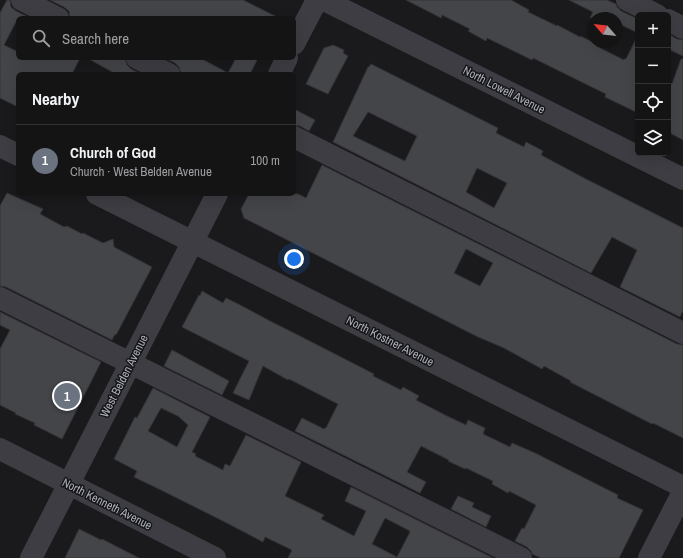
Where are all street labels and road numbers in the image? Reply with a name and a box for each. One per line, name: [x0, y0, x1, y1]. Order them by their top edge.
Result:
street label: North Lowell Avenue: [460, 62, 548, 118]
street label: North Kostner Avenue: [344, 312, 436, 370]
street label: West Belden Avenue: [96, 332, 152, 420]
street label: North Kenneth Avenue: [59, 474, 155, 534]

